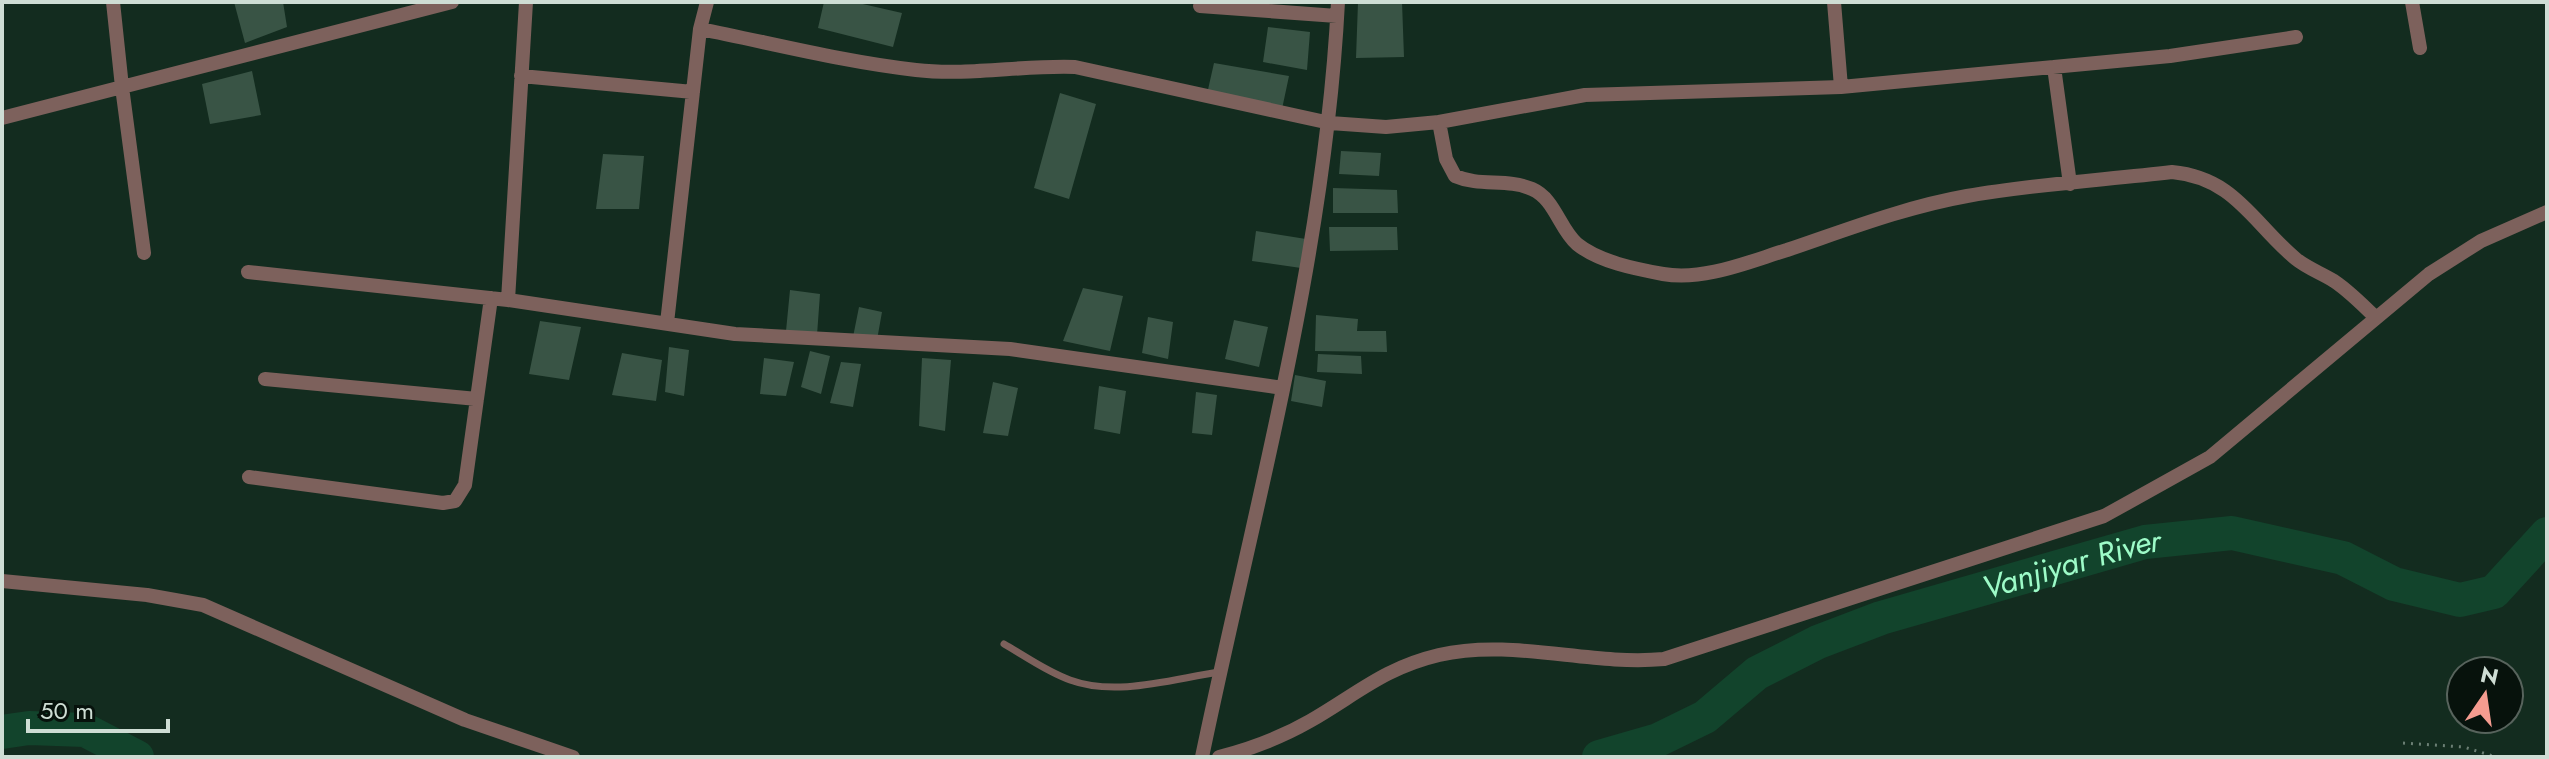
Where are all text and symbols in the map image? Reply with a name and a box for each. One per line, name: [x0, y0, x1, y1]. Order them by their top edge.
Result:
water label: Vanjiyar River: [1977, 517, 2165, 611]
north arrow: [2445, 655, 2525, 735]
text: N: [2477, 658, 2502, 693]
scale bar: [28, 683, 168, 733]
text: 50 m: [40, 693, 94, 728]

